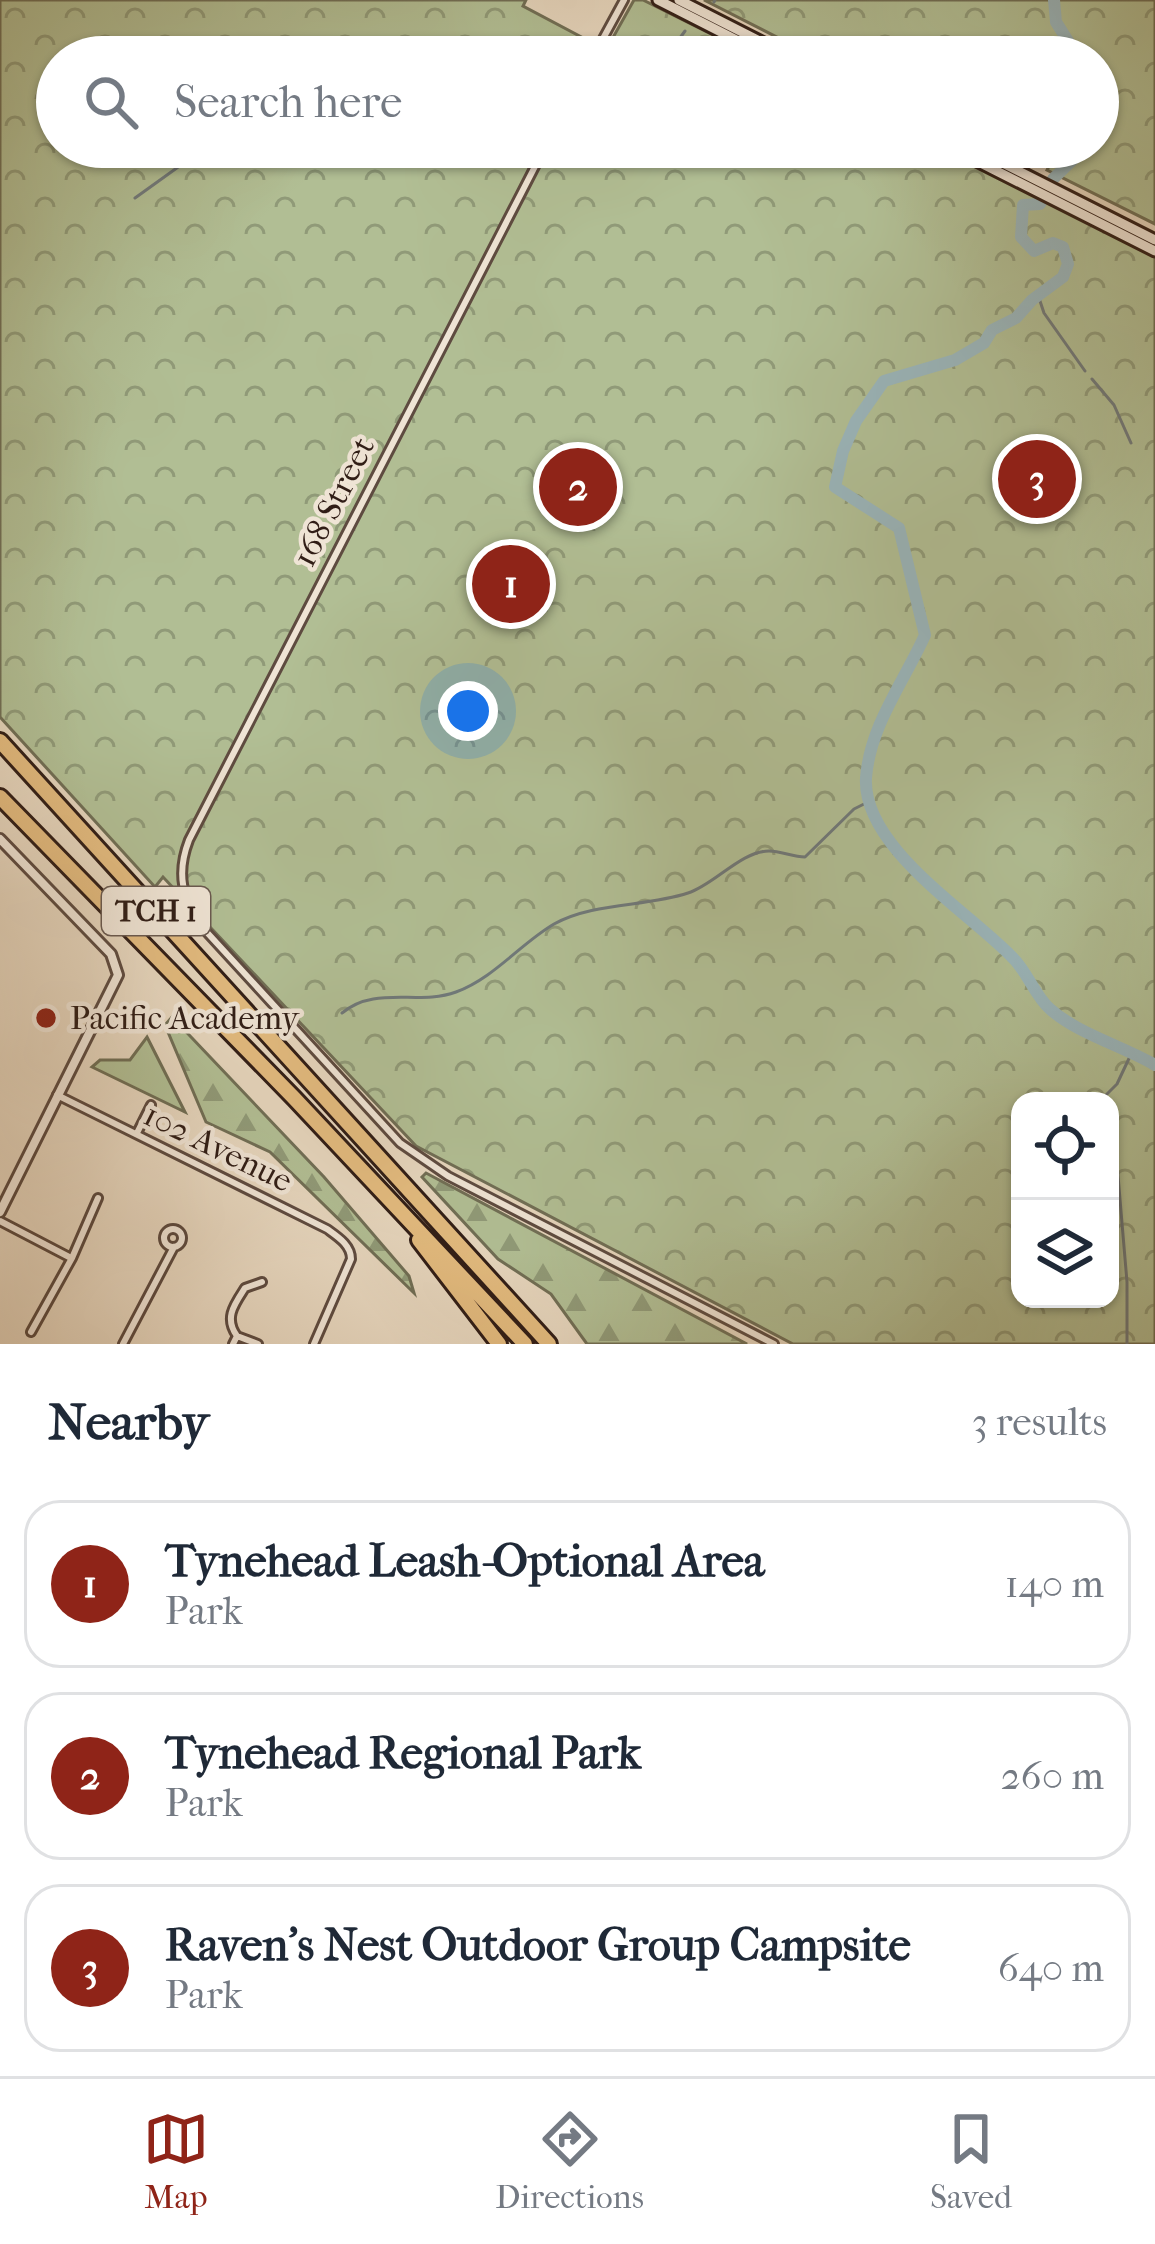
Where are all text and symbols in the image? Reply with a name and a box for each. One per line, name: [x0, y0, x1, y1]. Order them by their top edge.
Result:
search box: [36, 36, 1119, 168]
icon: search: [78, 69, 144, 135]
text: Search here: [174, 76, 402, 129]
street label: 168 Street: [285, 430, 383, 573]
pin: 3: [998, 434, 1076, 524]
pin: 2: [539, 442, 617, 532]
pin: 1: [472, 539, 550, 629]
your location: [438, 681, 498, 741]
road number: TCH 1: [102, 887, 210, 935]
place label: Pacific Academy: [70, 999, 300, 1038]
marker: Pacific Academy: [33, 1005, 59, 1031]
map controls: [1011, 1092, 1119, 1308]
button: locate: [1011, 1092, 1119, 1200]
street label: 102 Avenue: [137, 1095, 299, 1201]
button: layers: [1011, 1200, 1119, 1308]
text: Nearby: [48, 1392, 209, 1452]
text: 3 results: [972, 1399, 1107, 1445]
text: Tynehead Leash-Optional Area: [165, 1535, 765, 1588]
text: 1: [83, 1561, 97, 1607]
text: 140 m: [1005, 1561, 1104, 1607]
text: Park: [165, 1588, 243, 1634]
text: Tynehead Regional Park: [165, 1727, 641, 1780]
text: 2: [80, 1753, 100, 1799]
text: 260 m: [1001, 1753, 1104, 1799]
text: Park: [165, 1780, 243, 1826]
text: Raven's Nest Outdoor Group Campsite: [165, 1919, 911, 1972]
text: 3: [82, 1945, 98, 1991]
text: 640 m: [998, 1945, 1104, 1991]
text: Park: [165, 1972, 243, 2018]
tab: Map: [143, 2106, 209, 2217]
tab: Directions: [495, 2106, 644, 2217]
tab: Saved: [930, 2106, 1012, 2217]

